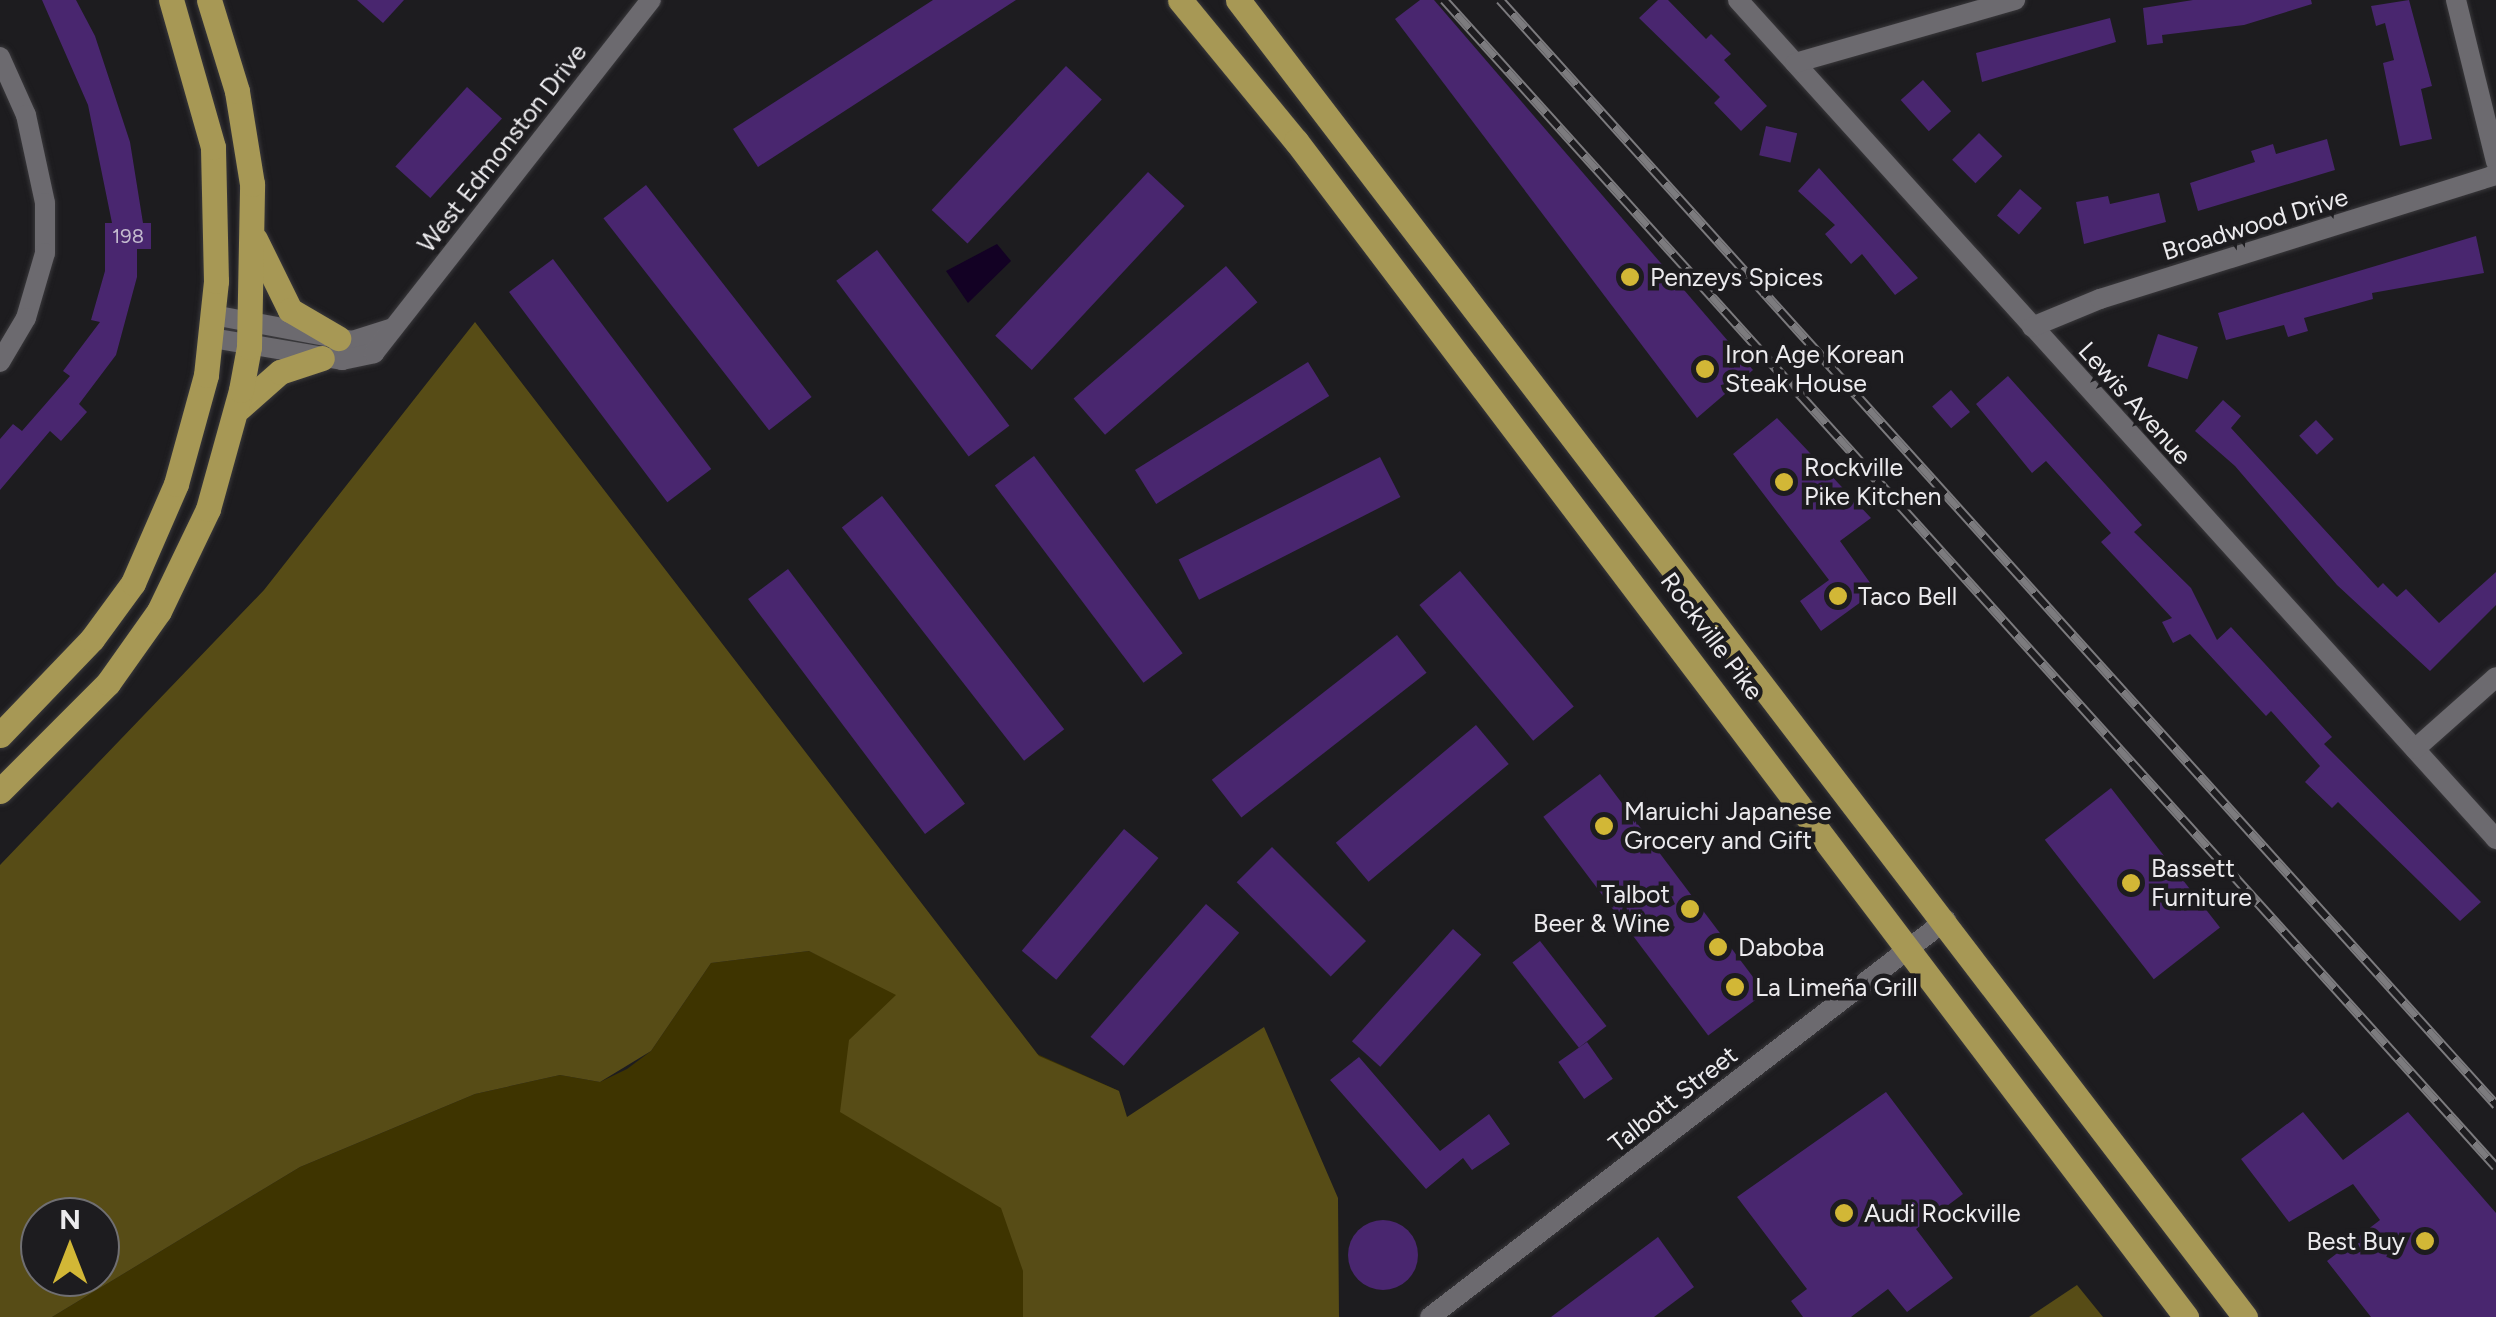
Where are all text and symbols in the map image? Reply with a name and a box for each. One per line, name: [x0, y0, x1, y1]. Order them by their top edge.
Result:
street label: West Edmonston Drive: [411, 38, 593, 258]
street label: Broadwood Drive: [2159, 182, 2351, 266]
house number: 198: [112, 224, 144, 248]
place label: Penzeys Spices: [1650, 262, 1823, 292]
marker: Penzeys Spices: [1619, 266, 1641, 288]
street label: Lewis Avenue: [2072, 336, 2198, 470]
place label: Iron Age Korean Steak House: [1725, 340, 1904, 399]
marker: Iron Age Korean Steak House: [1694, 358, 1716, 380]
place label: Rockville Pike Kitchen: [1804, 453, 1941, 512]
marker: Rockville Pike Kitchen: [1773, 471, 1795, 493]
street label: Rockville Pike: [1655, 567, 1769, 705]
place label: Taco Bell: [1858, 581, 1957, 611]
marker: Taco Bell: [1827, 585, 1849, 607]
place label: Maruichi Japanese Grocery and Gift: [1624, 797, 1832, 856]
marker: Maruichi Japanese Grocery and Gift: [1593, 815, 1615, 837]
place label: Bassett Furniture: [2151, 854, 2252, 913]
marker: Bassett Furniture: [2120, 872, 2142, 894]
place label: Talbot Beer & Wine: [1533, 880, 1670, 939]
marker: Talbot Beer & Wine: [1679, 898, 1701, 920]
place label: Daboba: [1738, 932, 1824, 962]
marker: Daboba: [1707, 936, 1729, 958]
place label: La Limeña Grill: [1755, 972, 1918, 1002]
marker: La Limeña Grill: [1724, 976, 1746, 998]
street label: Talbott Street: [1603, 1040, 1743, 1158]
north arrow: [20, 1197, 120, 1297]
place label: Audi Rockville: [1864, 1198, 2021, 1228]
text: N: [59, 1202, 81, 1236]
marker: Audi Rockville: [1833, 1202, 1855, 1224]
place label: Best Buy: [2306, 1226, 2405, 1256]
marker: Best Buy: [2414, 1230, 2436, 1252]

